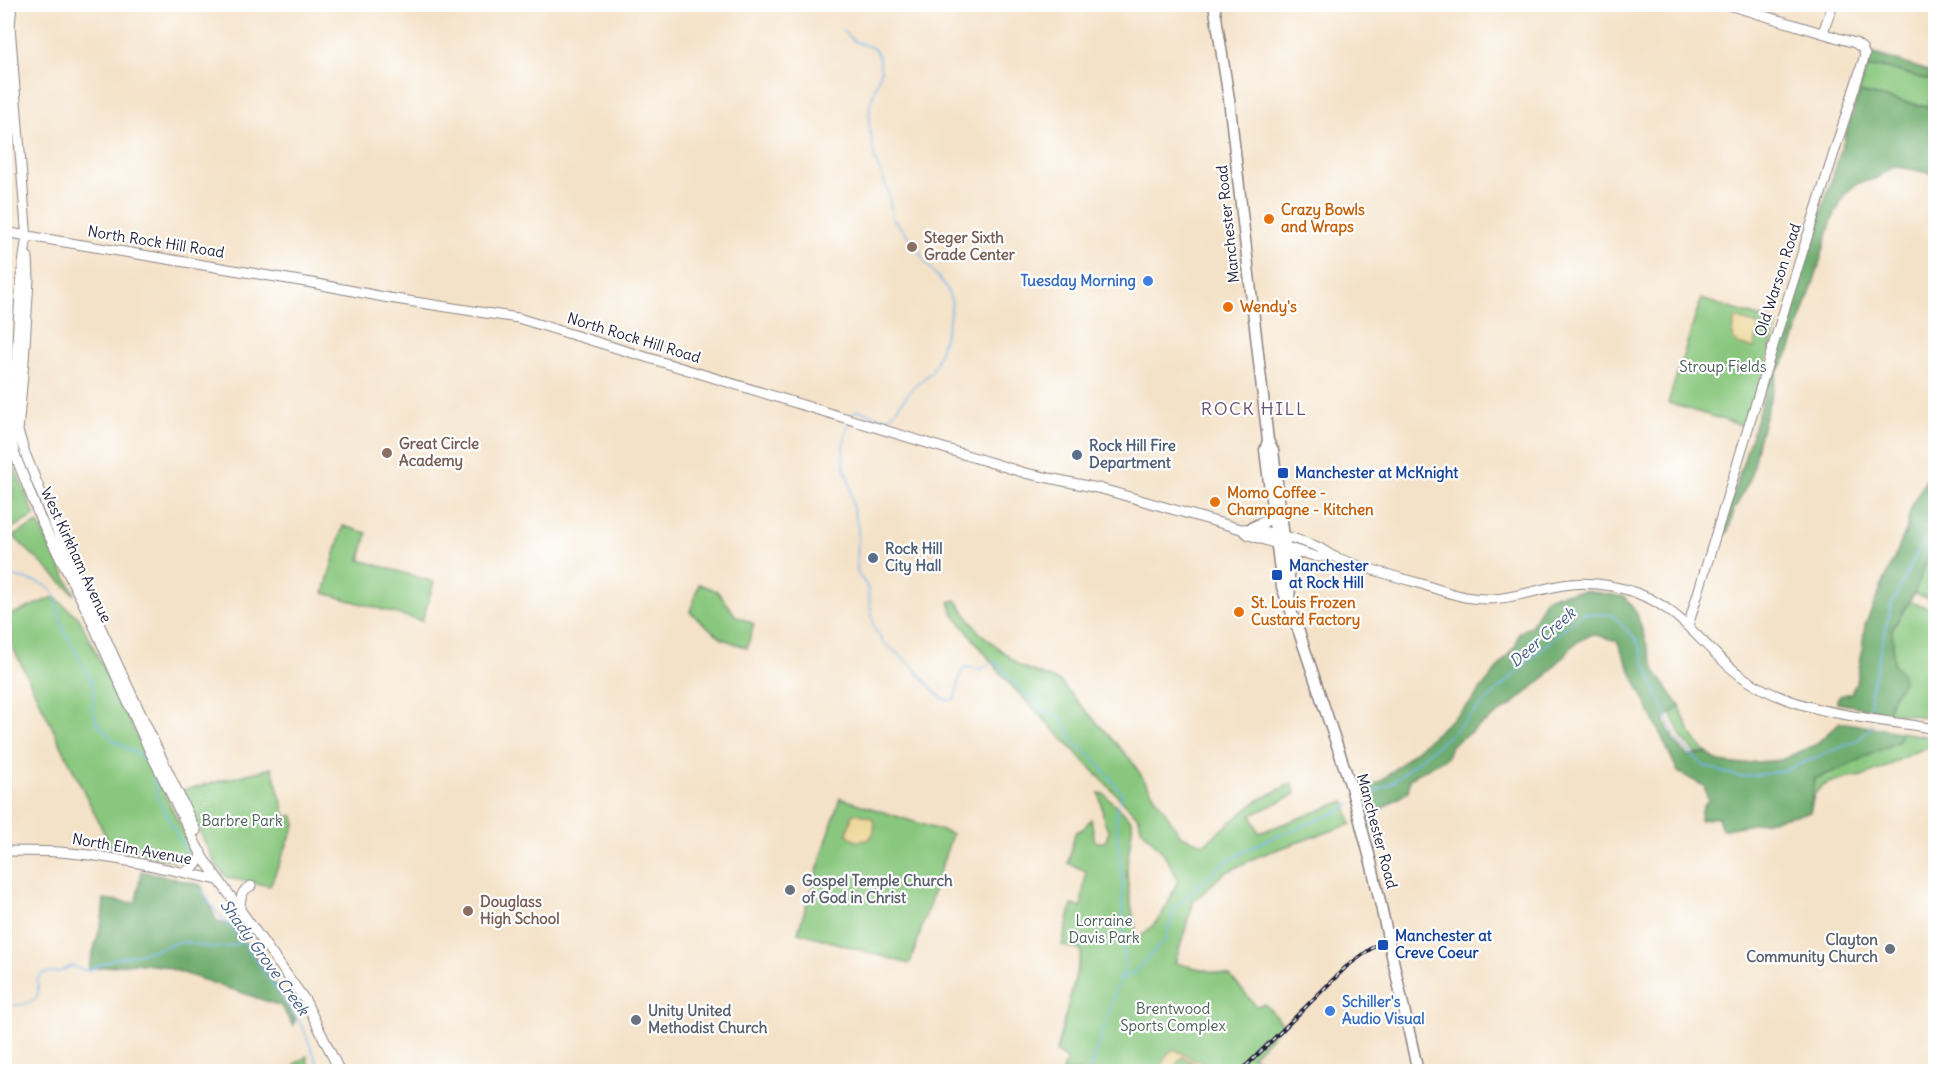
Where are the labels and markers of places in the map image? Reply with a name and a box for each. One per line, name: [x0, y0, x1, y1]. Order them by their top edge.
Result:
place label: Crazy Bowls and Wraps: [1281, 200, 1365, 237]
marker: Crazy Bowls and Wraps: [1262, 212, 1276, 226]
place label: Steger Sixth Grade Center: [924, 228, 1016, 264]
marker: Steger Sixth Grade Center: [905, 240, 919, 254]
place label: Tuesday Morning: [1021, 271, 1136, 291]
marker: Tuesday Morning: [1141, 274, 1155, 288]
place label: Wendy's: [1240, 297, 1297, 317]
marker: Wendy's: [1221, 300, 1235, 314]
place label: Great Circle Academy: [399, 434, 479, 471]
place label: Rock Hill Fire Department: [1089, 436, 1176, 473]
marker: Great Circle Academy: [380, 446, 394, 460]
marker: Rock Hill Fire Department: [1070, 448, 1084, 462]
place label: Manchester at McKnight: [1295, 463, 1459, 483]
marker: Manchester at McKnight: [1276, 466, 1290, 480]
place label: Momo Coffee - Champagne - Kitchen: [1227, 483, 1374, 520]
marker: Momo Coffee - Champagne - Kitchen: [1208, 495, 1222, 509]
place label: Rock Hill City Hall: [885, 539, 943, 576]
marker: Rock Hill City Hall: [866, 551, 880, 565]
place label: Manchester at Rock Hill: [1289, 556, 1369, 592]
marker: Manchester at Rock Hill: [1270, 568, 1284, 582]
place label: St. Louis Frozen Custard Factory: [1251, 593, 1360, 630]
marker: St. Louis Frozen Custard Factory: [1232, 605, 1246, 619]
place label: Gospel Temple Church of God in Christ: [802, 871, 953, 907]
marker: Gospel Temple Church of God in Christ: [783, 883, 797, 897]
place label: Douglass High School: [480, 892, 560, 929]
marker: Douglass High School: [461, 904, 475, 918]
place label: Manchester at Creve Coeur: [1395, 926, 1493, 962]
place label: Clayton Community Church: [1746, 930, 1878, 967]
marker: Manchester at Creve Coeur: [1376, 938, 1390, 952]
marker: Clayton Community Church: [1883, 942, 1897, 956]
place label: Schiller's Audio Visual: [1342, 992, 1425, 1028]
place label: Unity United Methodist Church: [648, 1001, 768, 1037]
marker: Schiller's Audio Visual: [1323, 1004, 1337, 1018]
marker: Unity United Methodist Church: [629, 1013, 643, 1027]

